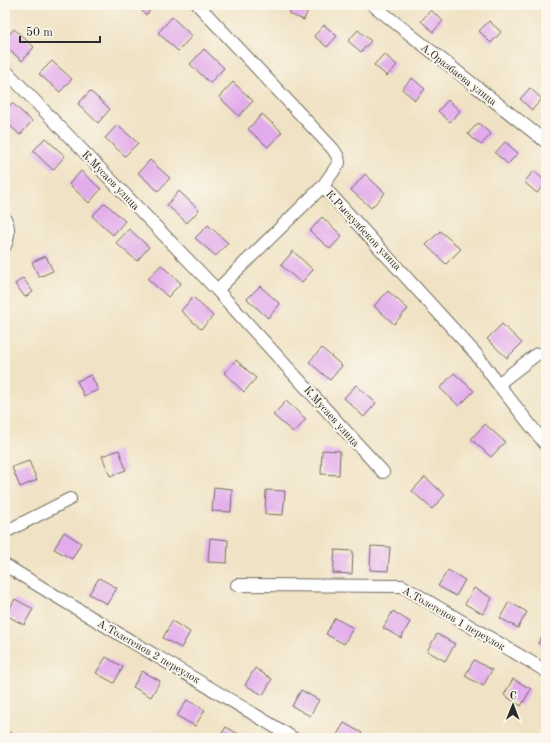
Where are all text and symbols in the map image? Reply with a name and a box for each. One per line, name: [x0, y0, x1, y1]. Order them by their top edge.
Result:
scale bar: [20, 18, 100, 44]
text: 50 m: [26, 26, 53, 39]
street label: А.Оразбаева улица: [418, 42, 499, 108]
street label: К.Мусаев улица: [79, 149, 141, 213]
street label: К.Рыскулбеков улица: [323, 189, 403, 274]
street label: К.Мусаев улица: [301, 385, 361, 450]
street label: А.Толегенов 1 переулок: [400, 585, 507, 654]
street label: А.Толегенов 2 переулок: [95, 618, 202, 687]
north arrow: [493, 685, 533, 725]
text: С: [509, 691, 517, 702]

